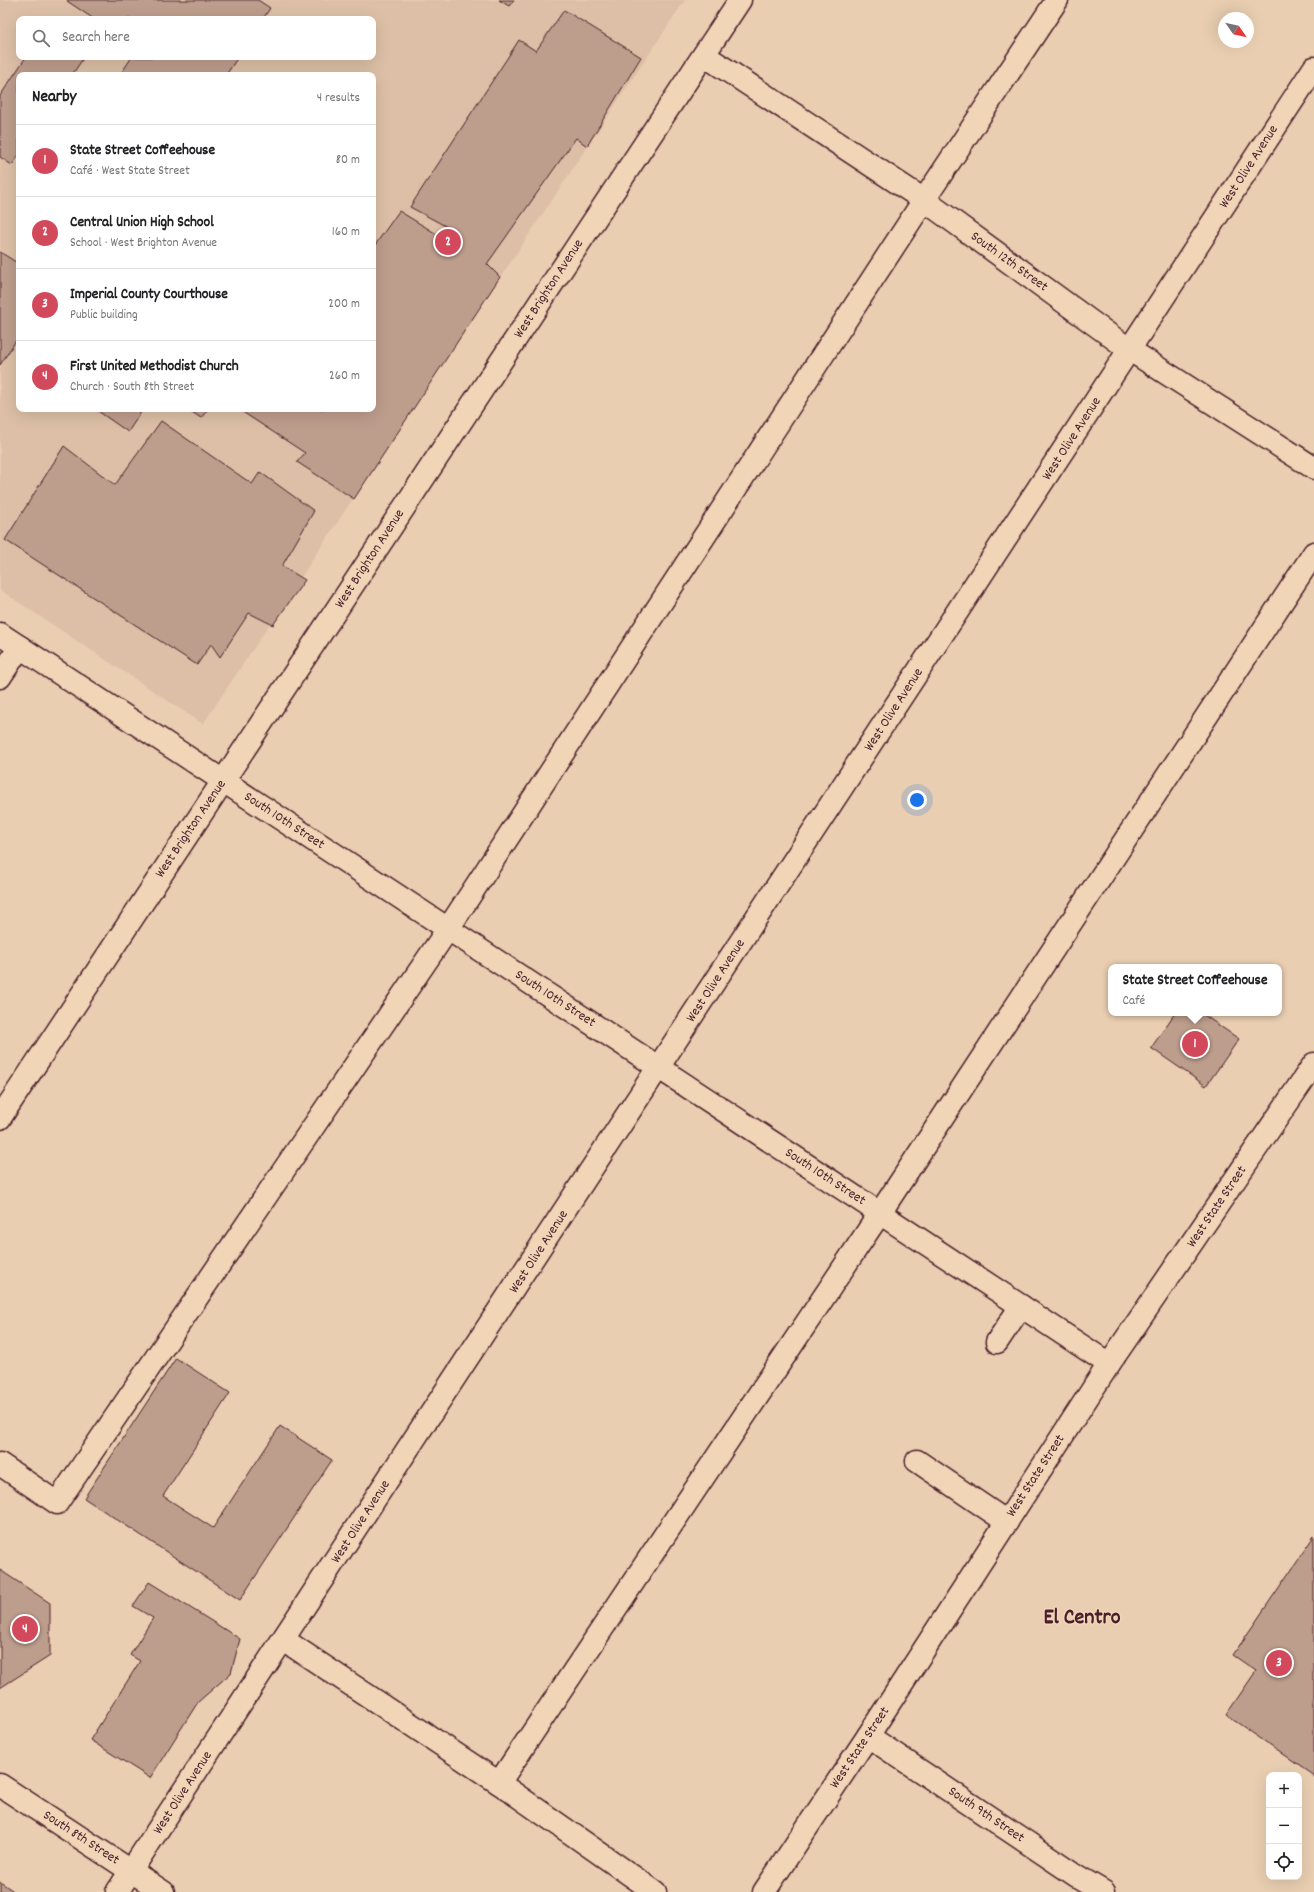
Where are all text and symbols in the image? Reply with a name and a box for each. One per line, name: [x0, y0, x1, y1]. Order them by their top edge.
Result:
north arrow: [1218, 12, 1254, 48]
search box: [16, 16, 376, 60]
icon: search: [30, 27, 52, 49]
text: Search here: [62, 27, 130, 49]
text: Nearby: [32, 86, 76, 110]
text: 4 results: [317, 89, 360, 108]
street label: West Olive Avenue: [1214, 121, 1284, 213]
text: State Street Coffeehouse: [70, 140, 215, 162]
text: 1: [44, 151, 46, 170]
text: 80 m: [336, 151, 360, 170]
text: Café · West State Street: [70, 162, 190, 181]
text: Central Union High School: [70, 212, 214, 234]
text: 2: [42, 223, 48, 242]
text: 160 m: [332, 223, 360, 242]
pin: 2: [435, 227, 461, 257]
street label: South 12th Street: [966, 227, 1052, 297]
text: School · West Brighton Avenue: [70, 234, 217, 253]
street label: West Brighton Avenue: [509, 235, 589, 343]
text: Imperial County Courthouse: [70, 284, 228, 306]
text: 3: [42, 295, 48, 314]
text: 200 m: [328, 295, 360, 314]
text: Public building: [70, 306, 138, 325]
text: First United Methodist Church: [70, 356, 239, 378]
text: 4: [42, 367, 48, 386]
text: 260 m: [329, 367, 360, 386]
text: Church · South 8th Street: [70, 378, 194, 397]
street label: West Olive Avenue: [1037, 393, 1107, 485]
street label: West Brighton Avenue: [330, 505, 410, 613]
street label: West Olive Avenue: [859, 664, 929, 756]
street label: West Brighton Avenue: [151, 776, 231, 882]
street label: South 10th Street: [240, 787, 328, 855]
your location: [907, 790, 927, 810]
street label: West Olive Avenue: [681, 935, 751, 1027]
popup: [1108, 964, 1282, 1016]
street label: South 10th Street: [511, 965, 599, 1033]
text: State Street Coffeehouse: [1122, 970, 1268, 992]
text: Café: [1122, 992, 1145, 1011]
pin: 1: [1182, 1029, 1208, 1059]
street label: South 10th Street: [781, 1143, 869, 1211]
street label: West State Street: [1182, 1162, 1252, 1252]
street label: West Olive Avenue: [504, 1206, 574, 1298]
street label: West State Street: [1002, 1431, 1070, 1521]
street label: West Olive Avenue: [326, 1476, 396, 1568]
district label: El Centro: [1043, 1603, 1121, 1634]
pin: 4: [12, 1614, 38, 1644]
pin: 3: [1266, 1648, 1292, 1678]
street label: West State Street: [825, 1703, 895, 1793]
street label: West Olive Avenue: [148, 1747, 218, 1839]
map controls: [1266, 1772, 1302, 1880]
button: +: [1266, 1772, 1302, 1808]
street label: South 9th Street: [944, 1782, 1028, 1848]
street label: South 8th Street: [39, 1806, 123, 1870]
button: −: [1266, 1808, 1302, 1844]
button: locate: [1266, 1844, 1302, 1880]

